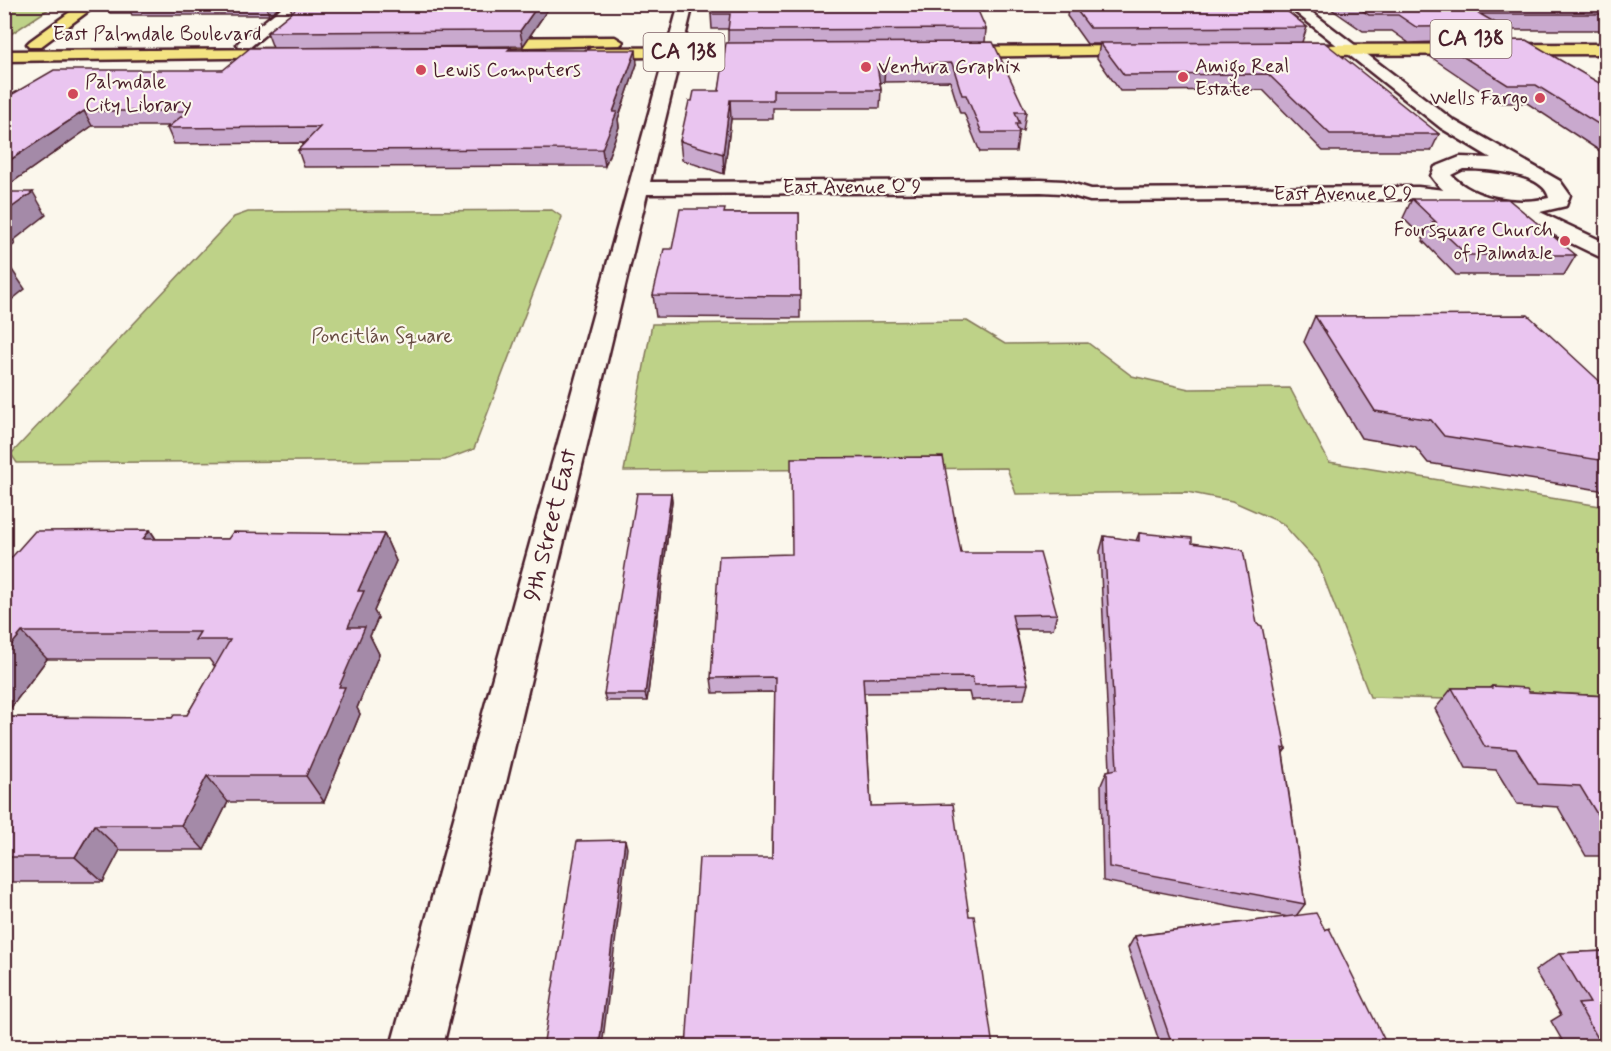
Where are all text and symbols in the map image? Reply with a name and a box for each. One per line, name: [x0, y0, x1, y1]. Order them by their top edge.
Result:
road number: CA 138: [1430, 20, 1512, 58]
street label: East Palmdale Boulevard: [53, 21, 261, 48]
road number: CA 138: [644, 33, 724, 71]
place label: Amigo Real Estate: [1195, 53, 1289, 103]
place label: Ventura Graphix: [878, 54, 1021, 81]
place label: Lewis Computers: [433, 57, 581, 84]
marker: Ventura Graphix: [859, 60, 873, 74]
marker: Lewis Computers: [414, 63, 428, 77]
place label: Palmdale City Library: [85, 69, 192, 119]
marker: Amigo Real Estate: [1176, 70, 1190, 84]
place label: Wells Fargo: [1430, 85, 1528, 112]
marker: Palmdale City Library: [66, 87, 80, 101]
marker: Wells Fargo: [1533, 91, 1547, 105]
street label: East Avenue Q 9: [783, 174, 922, 201]
street label: East Avenue Q 9: [1274, 181, 1413, 208]
place label: Foursquare Church of Palmdale: [1394, 217, 1553, 267]
marker: Foursquare Church of Palmdale: [1558, 234, 1572, 248]
park label: Poncitlán Square: [311, 323, 453, 350]
street label: 9th Street East: [517, 445, 585, 605]

